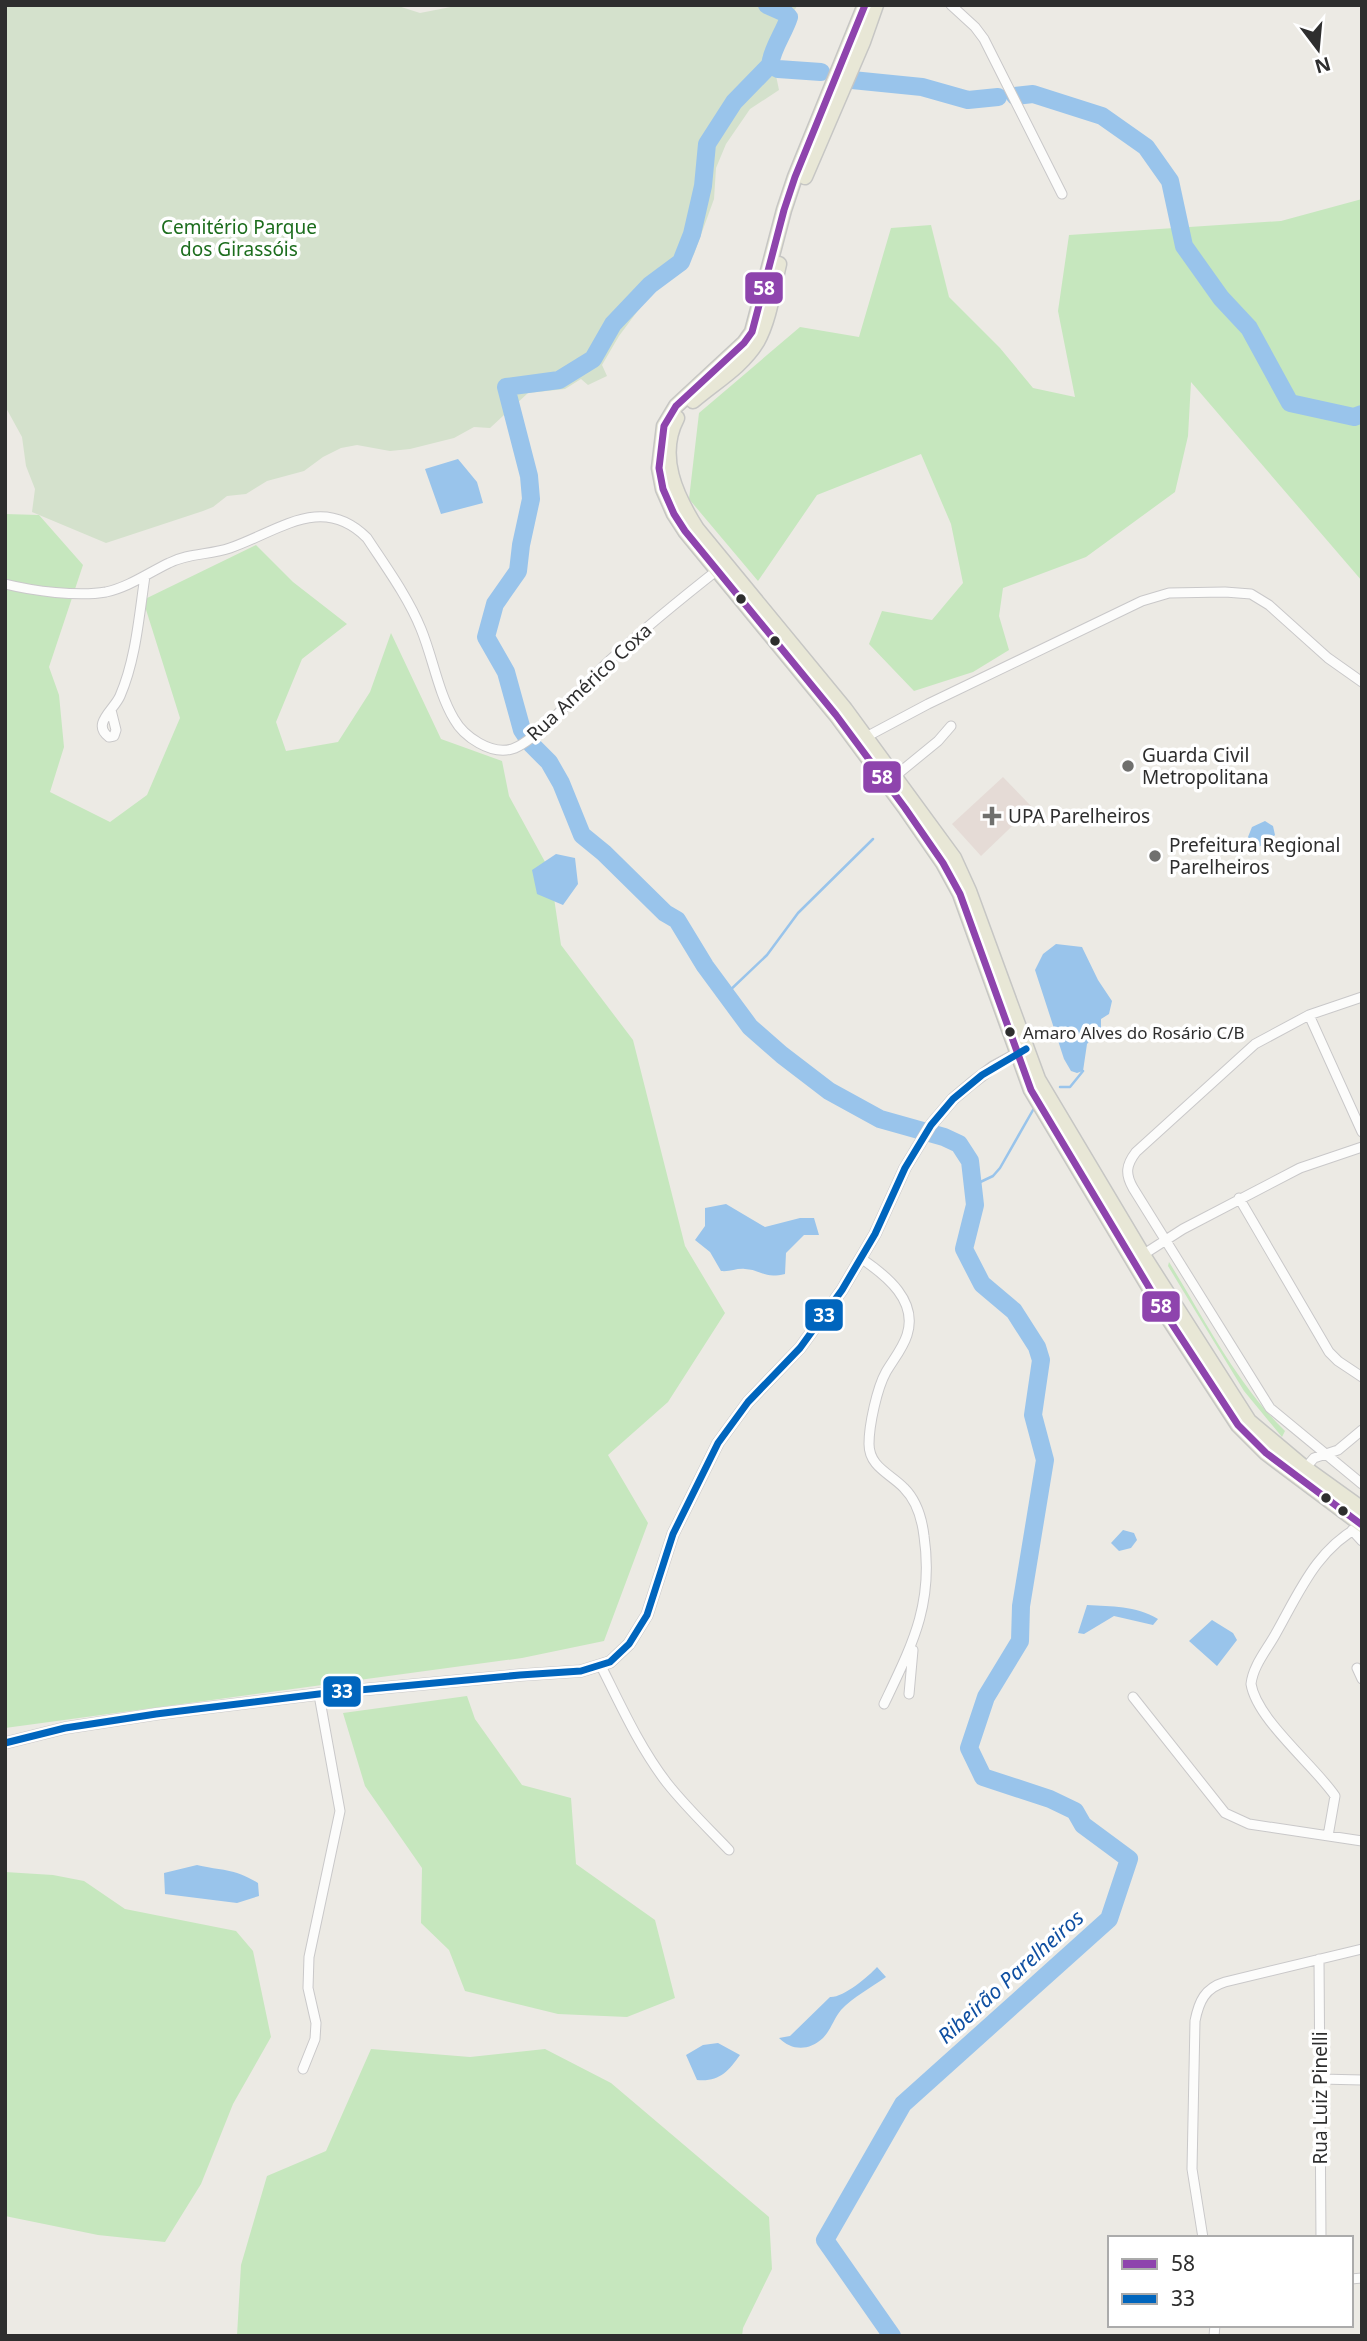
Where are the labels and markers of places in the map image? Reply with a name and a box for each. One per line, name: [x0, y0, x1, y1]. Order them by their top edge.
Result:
unlabelled marker: [734, 592, 748, 606]
unlabelled marker: [768, 634, 782, 648]
place label: Guarda Civil Metropolitana: [1142, 742, 1269, 790]
marker: Guarda Civil Metropolitana: [1120, 758, 1136, 774]
place label: UPA Parelheiros: [1008, 803, 1150, 829]
marker: UPA Parelheiros: [982, 806, 1002, 826]
place label: Prefeitura Regional Parelheiros: [1169, 832, 1340, 880]
marker: Prefeitura Regional Parelheiros: [1147, 848, 1163, 864]
place label: Amaro Alves do Rosário C/B: [1023, 1021, 1245, 1044]
marker: Amaro Alves do Rosário C/B: [1003, 1025, 1017, 1039]
unlabelled marker: [1319, 1491, 1333, 1505]
unlabelled marker: [1336, 1504, 1350, 1518]

